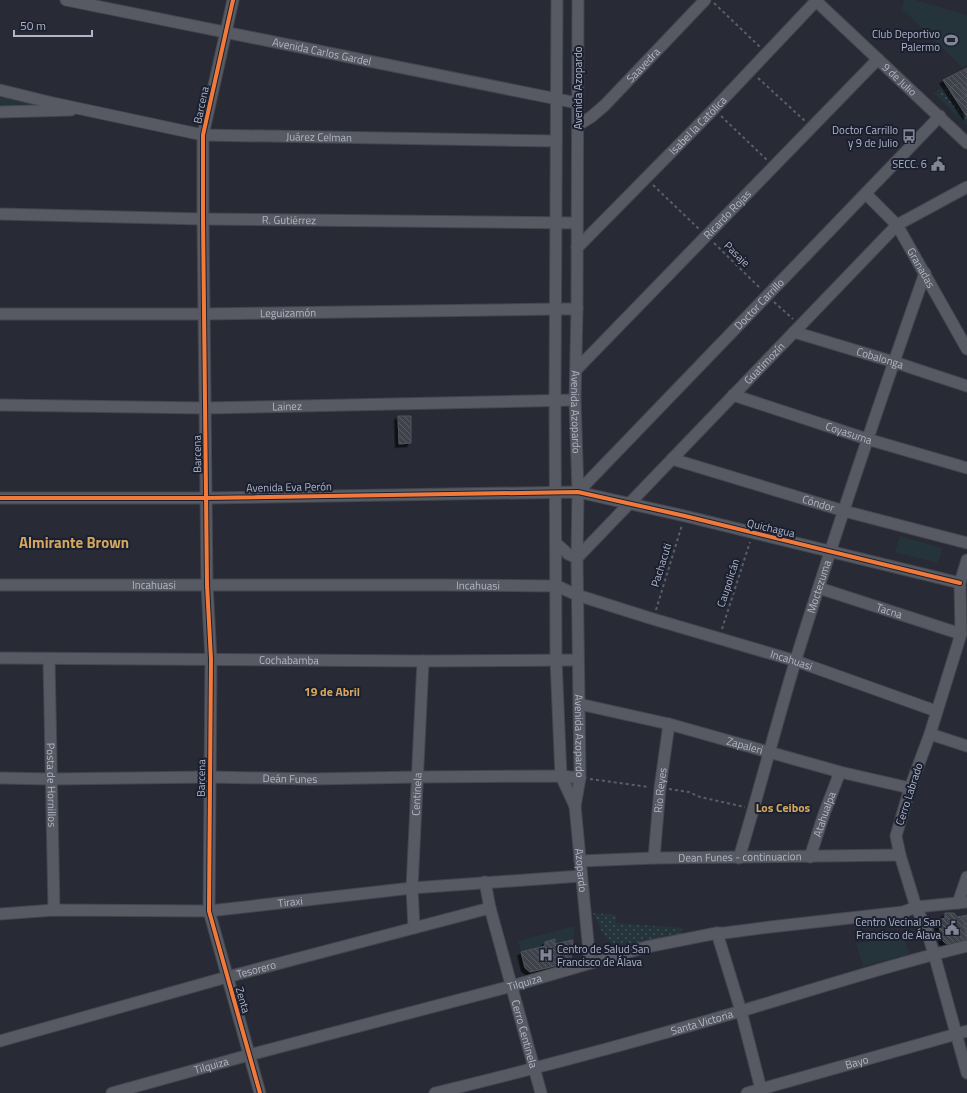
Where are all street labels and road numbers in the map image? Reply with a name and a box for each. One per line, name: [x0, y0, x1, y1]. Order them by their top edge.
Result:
street label: Avenida Carlos Gardel: [271, 34, 373, 69]
street label: Saavedra: [623, 44, 664, 86]
street label: Avenida Azopardo: [570, 46, 586, 130]
street label: 9 de Julio: [879, 59, 920, 100]
street label: Barcena: [189, 84, 213, 125]
street label: Isabel la Católica: [665, 92, 731, 158]
street label: Juárez Celman: [286, 128, 352, 146]
street label: Ricardo Rojas: [700, 186, 755, 242]
street label: R. Gutiérrez: [262, 212, 316, 228]
street label: Pasaje: [720, 238, 754, 271]
street label: Granadas: [903, 245, 939, 291]
street label: Doctor Carrillo: [730, 274, 788, 333]
street label: Leguizamón: [260, 304, 316, 321]
street label: Guatimozín: [740, 339, 788, 388]
street label: Cobalonga: [855, 343, 906, 373]
street label: Avenida Azopardo: [567, 370, 585, 454]
street label: Lainez: [272, 398, 302, 415]
street label: Coyasuma: [824, 418, 874, 448]
street label: Barcena: [189, 435, 205, 473]
street label: Avenida Eva Perón: [246, 478, 332, 496]
street label: Cóndor: [800, 491, 837, 516]
street label: Quichagua: [745, 515, 797, 541]
street label: Pachacuti: [647, 541, 675, 589]
street label: Caupolicán: [713, 557, 743, 609]
street label: Moctezuma: [803, 558, 835, 615]
street label: Incahuasi: [132, 577, 176, 593]
street label: Incahuasi: [456, 577, 500, 594]
street label: Tacna: [874, 599, 905, 623]
street label: Incahuasi: [768, 646, 815, 674]
street label: Cochabamba: [259, 652, 319, 668]
street label: Avenida Azopardo: [571, 694, 588, 778]
street label: Zapaleri: [725, 733, 765, 758]
street label: Posta de Hornillos: [43, 743, 60, 827]
street label: Barcena: [193, 759, 209, 797]
street label: Cerro Labrado: [891, 761, 927, 827]
street label: Rio Reyes: [650, 767, 671, 814]
street label: Deán Funes: [263, 770, 317, 787]
street label: Centinela: [408, 772, 426, 816]
street label: Atahualpa: [809, 789, 840, 839]
street label: Azopardo: [571, 848, 591, 893]
street label: Dean Funes - continuacion: [678, 848, 802, 866]
street label: Tiraxi: [277, 892, 304, 911]
street label: Tesorero: [235, 956, 278, 982]
street label: Tilquiza: [505, 970, 544, 995]
street label: Zenta: [232, 985, 254, 1015]
street label: Cerro Centinela: [508, 998, 542, 1070]
street label: Santa Victoria: [669, 1006, 735, 1039]
street label: Bayo: [843, 1051, 870, 1073]
street label: Tilquiza: [192, 1053, 231, 1078]

